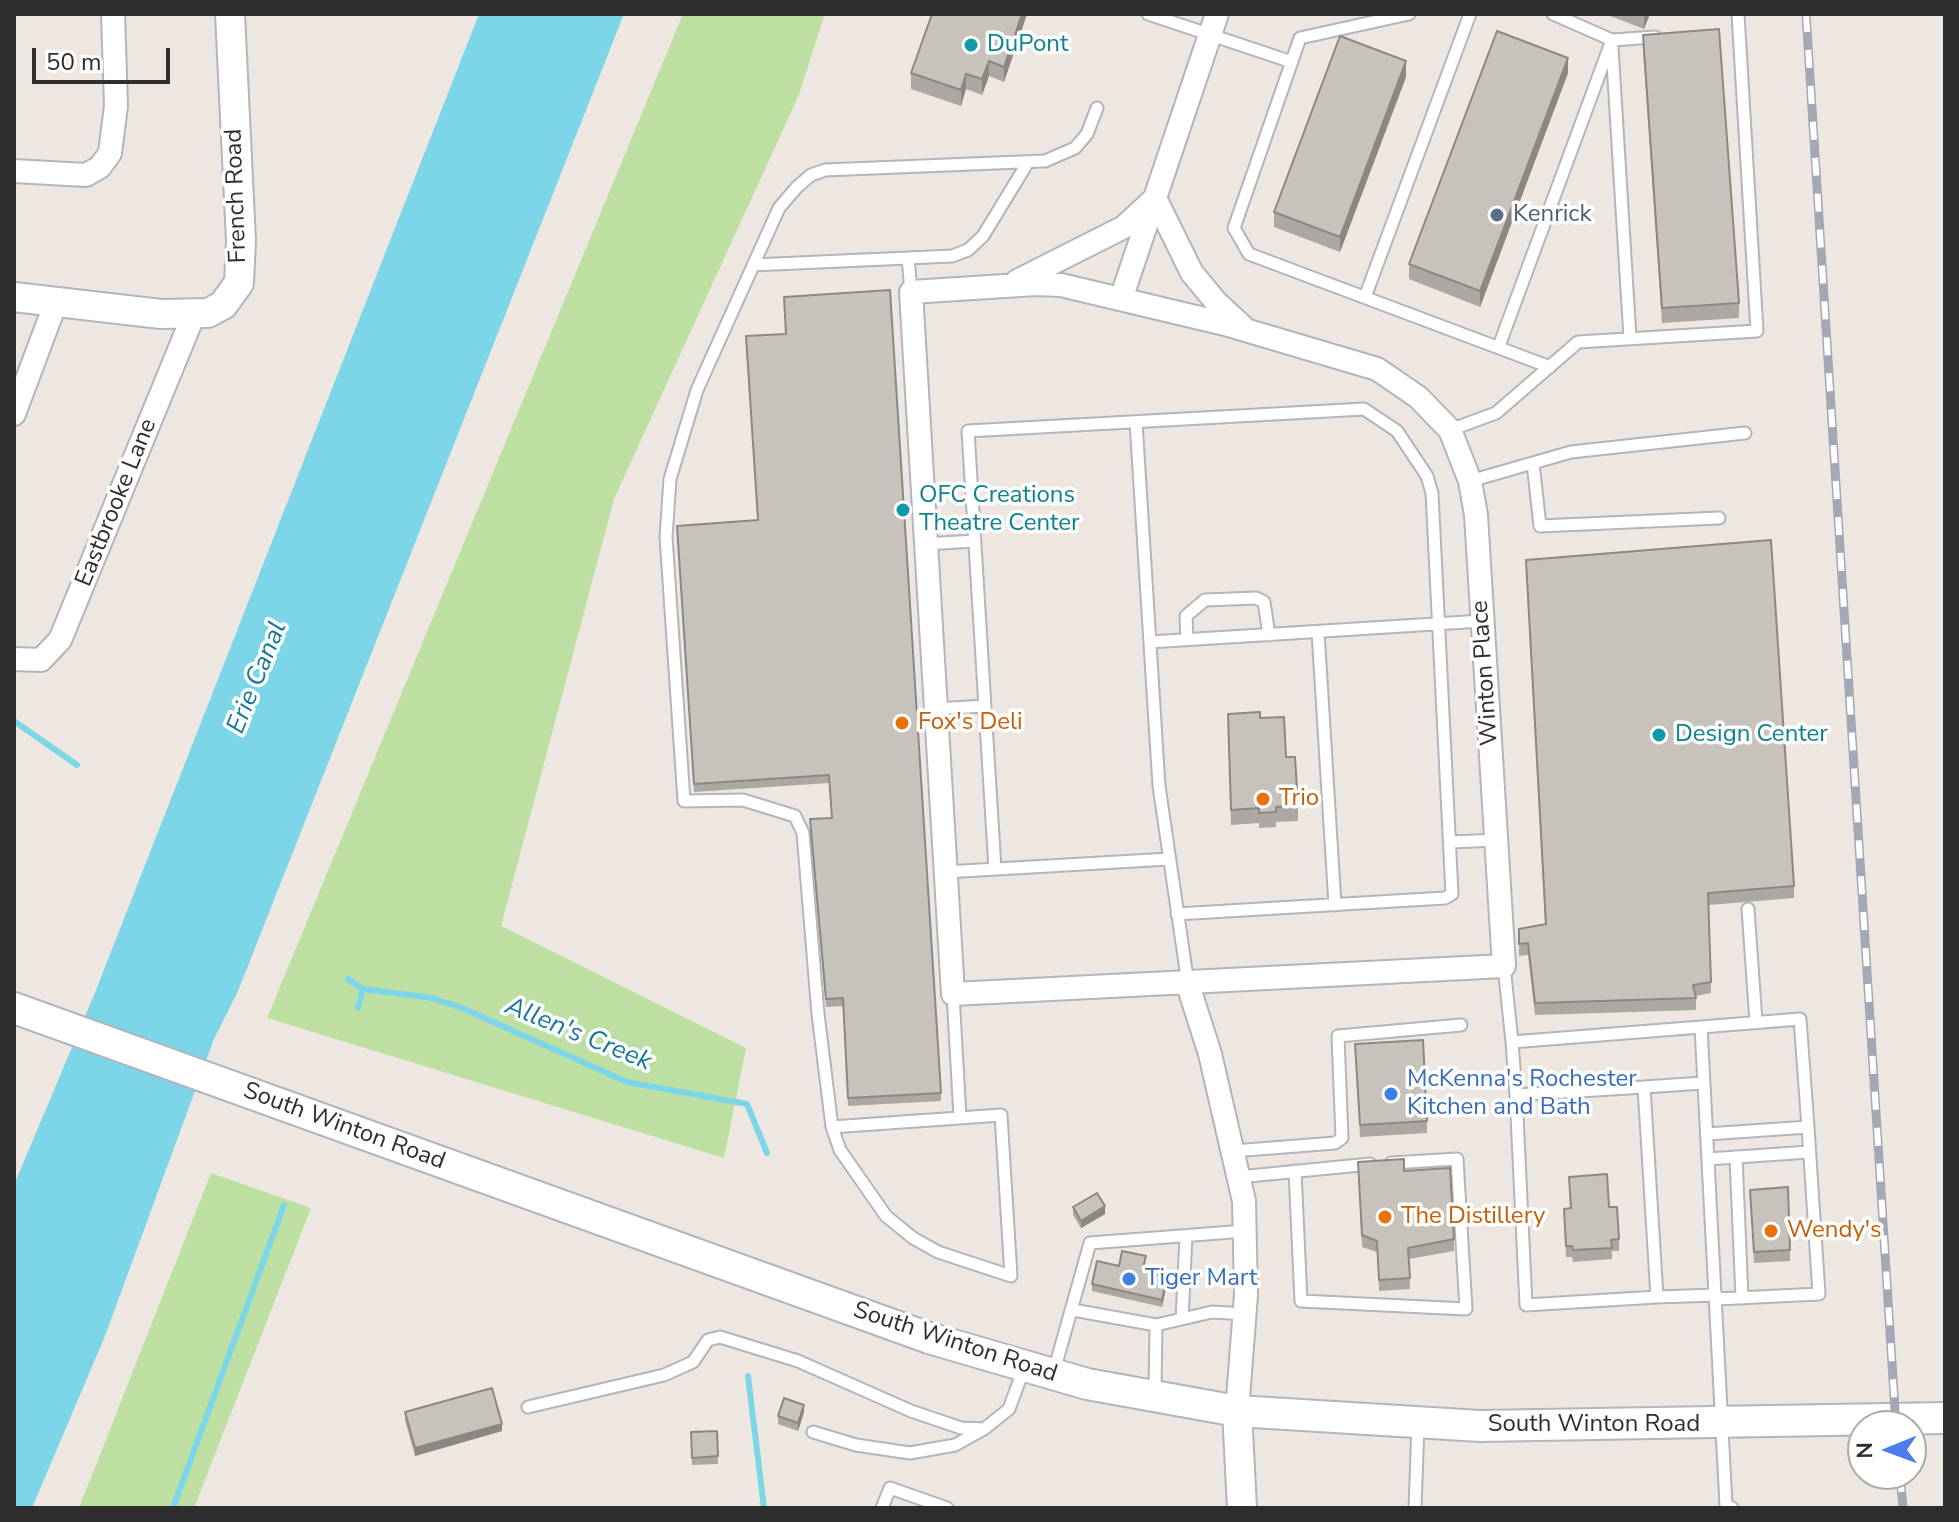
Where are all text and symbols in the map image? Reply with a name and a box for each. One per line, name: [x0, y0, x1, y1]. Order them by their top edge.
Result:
place label: DuPont: [987, 31, 1068, 59]
scale bar: [36, 32, 174, 82]
marker: DuPont: [962, 36, 980, 54]
text: 50 m: [46, 46, 102, 78]
street label: French Road: [220, 128, 254, 264]
place label: Kenrick: [1513, 201, 1591, 229]
marker: Kenrick: [1488, 206, 1506, 224]
street label: Eastbrooke Lane: [70, 415, 164, 591]
place label: OFC Creations Theatre Center: [919, 482, 1080, 538]
marker: OFC Creations Theatre Center: [894, 501, 912, 519]
street label: Winton Place: [1467, 599, 1505, 747]
water label: Erie Canal: [221, 617, 295, 739]
place label: Fox's Deli: [918, 709, 1023, 737]
marker: Fox's Deli: [893, 714, 911, 732]
place label: Design Center: [1675, 721, 1828, 749]
marker: Design Center: [1650, 726, 1668, 744]
place label: Trio: [1279, 785, 1319, 813]
marker: Trio: [1254, 790, 1272, 808]
water label: Allen's Creek: [500, 991, 656, 1079]
place label: McKenna's Rochester Kitchen and Bath: [1407, 1066, 1637, 1122]
street label: South Winton Road: [239, 1077, 449, 1177]
marker: McKenna's Rochester Kitchen and Bath: [1382, 1085, 1400, 1103]
place label: The Distillery: [1401, 1203, 1545, 1231]
marker: The Distillery: [1376, 1208, 1394, 1226]
place label: Wendy's: [1787, 1217, 1882, 1245]
marker: Wendy's: [1762, 1222, 1780, 1240]
place label: Tiger Mart: [1145, 1265, 1257, 1293]
marker: Tiger Mart: [1120, 1270, 1138, 1288]
street label: South Winton Road: [849, 1296, 1061, 1390]
north arrow: [1847, 1410, 1927, 1490]
street label: South Winton Road: [1488, 1411, 1700, 1439]
text: N: [1850, 1442, 1880, 1459]

